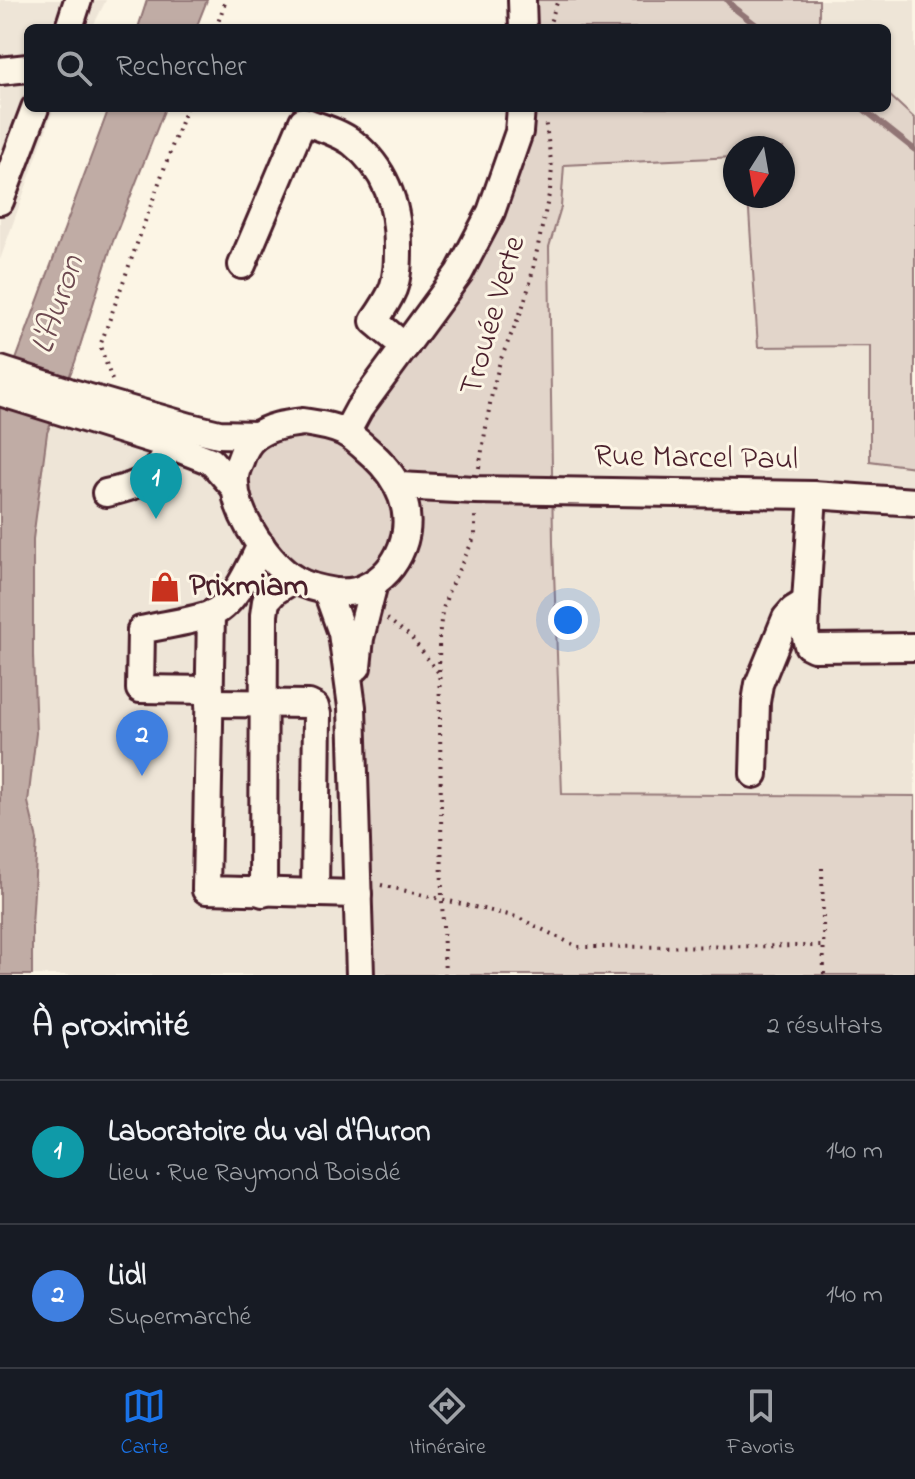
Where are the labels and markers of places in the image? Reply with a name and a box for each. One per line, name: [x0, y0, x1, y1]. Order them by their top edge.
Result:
pin: 1: [130, 453, 182, 519]
place label: Prixmiam: [189, 564, 308, 611]
shop icon: Prixmiam: [148, 570, 182, 604]
pin: 2: [116, 710, 168, 776]

